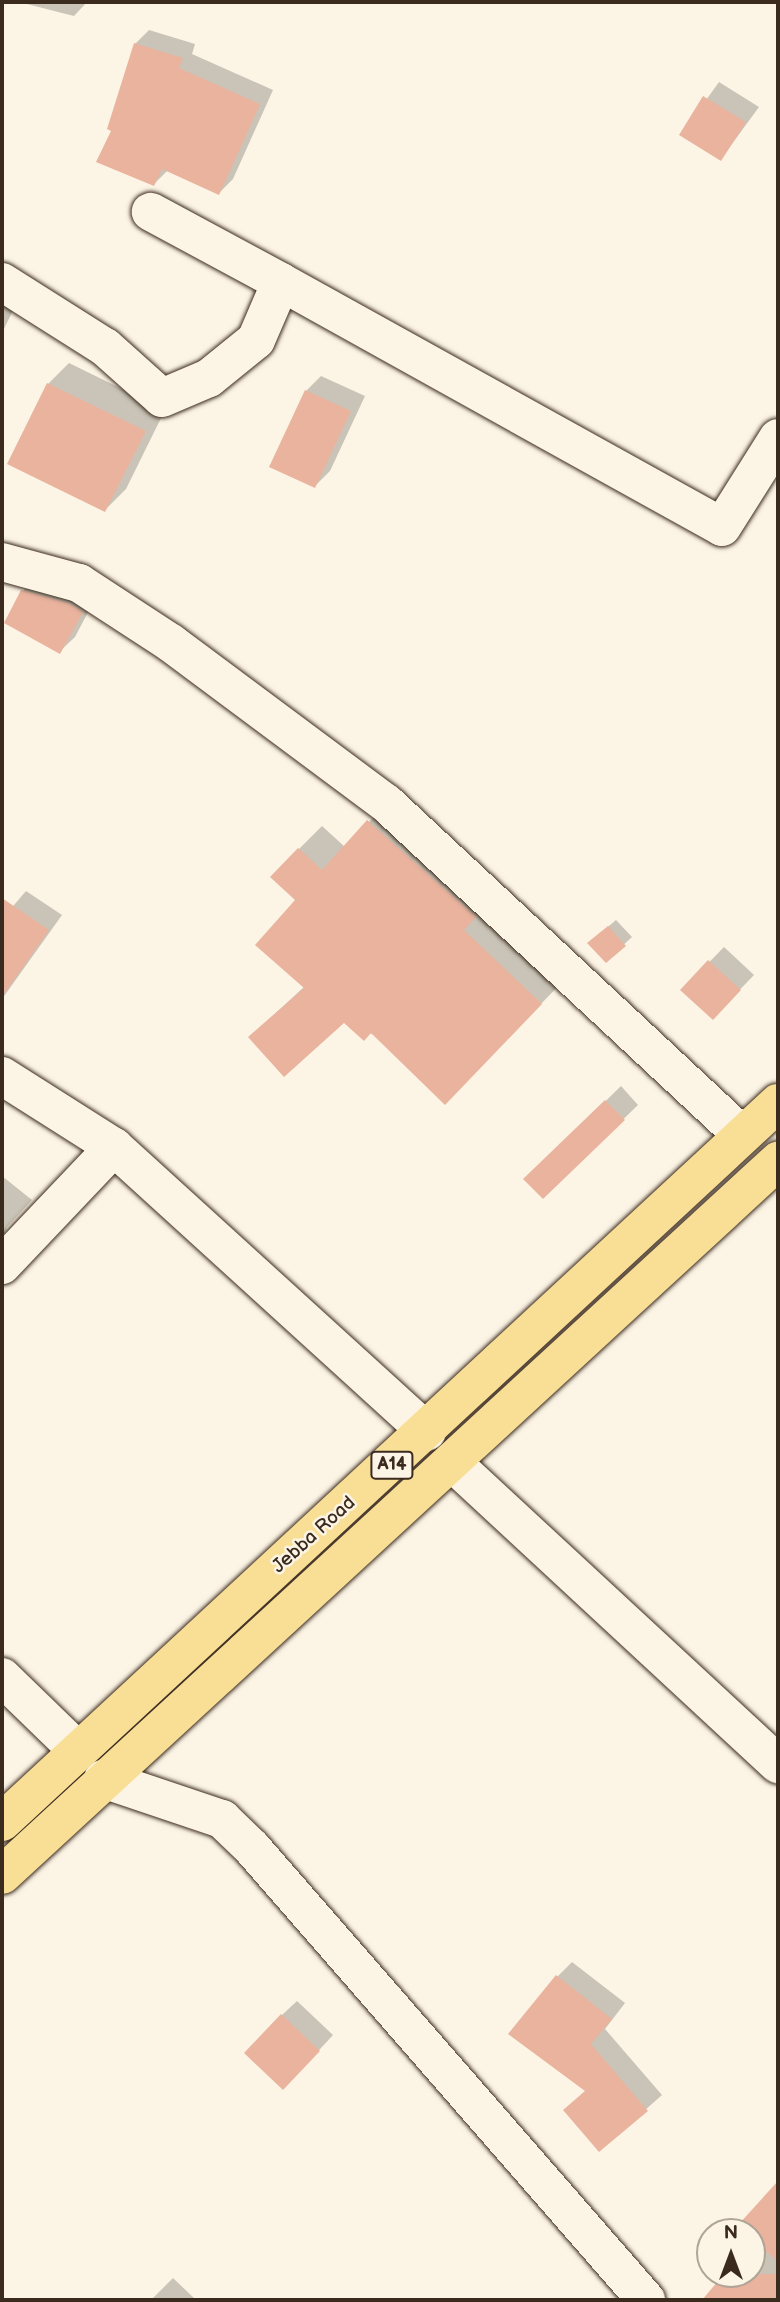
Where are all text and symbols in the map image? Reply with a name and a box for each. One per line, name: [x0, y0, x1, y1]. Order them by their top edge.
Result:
road number: A14: [369, 1450, 415, 1480]
street label: Jebba Road: [268, 1492, 360, 1578]
north arrow: [696, 2218, 766, 2288]
text: N: [724, 2222, 738, 2245]

